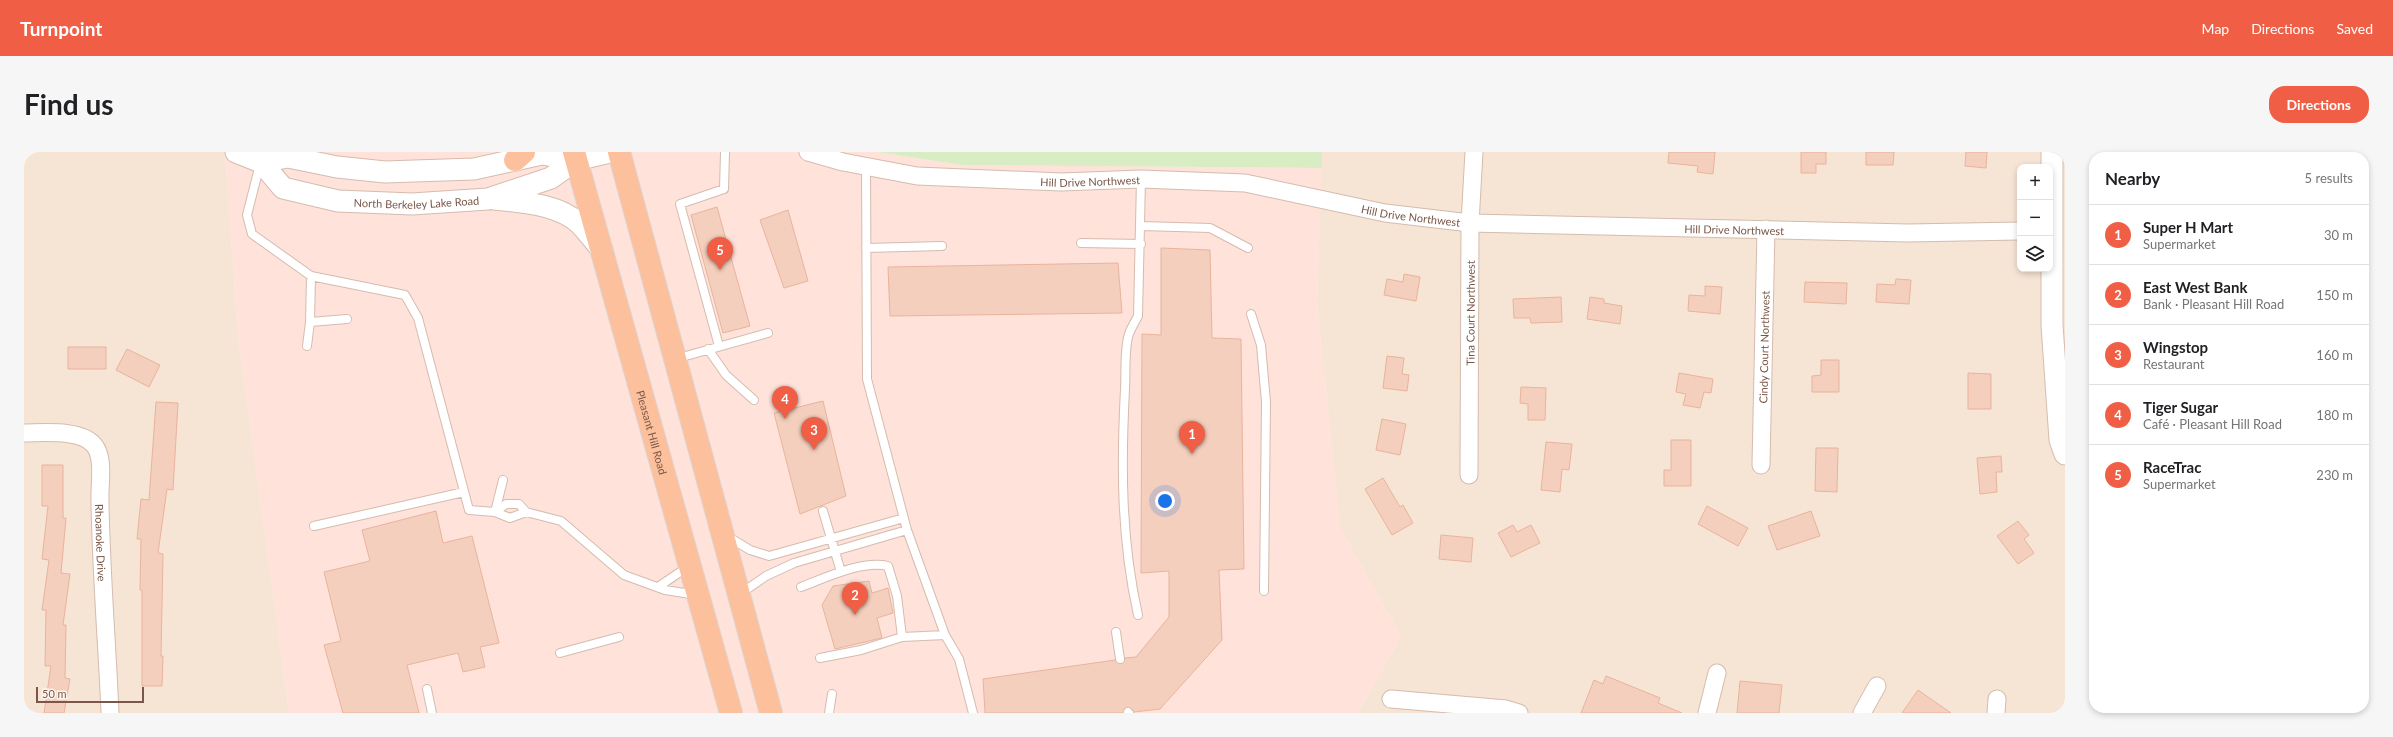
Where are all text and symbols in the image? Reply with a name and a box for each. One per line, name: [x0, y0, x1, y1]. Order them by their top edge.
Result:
text: Turnpoint: [20, 17, 102, 40]
text: Map: [2202, 20, 2229, 37]
text: Directions: [2251, 20, 2314, 37]
text: Saved: [2336, 20, 2373, 37]
button: Directions: [2269, 86, 2369, 123]
text: Find us: [24, 87, 114, 121]
map controls: [2017, 164, 2053, 272]
button: +: [2017, 164, 2053, 200]
text: Nearby: [2105, 168, 2160, 189]
text: 5 results: [2305, 170, 2353, 186]
street label: Hill Drive Northwest: [1040, 173, 1140, 189]
street label: North Berkeley Lake Road: [354, 193, 479, 211]
button: −: [2017, 200, 2053, 236]
street label: Hill Drive Northwest: [1360, 202, 1461, 228]
text: Super H Mart: [2143, 218, 2233, 236]
street label: Hill Drive Northwest: [1684, 221, 1784, 237]
text: 1: [2114, 227, 2122, 243]
text: 30 m: [2324, 227, 2353, 243]
button: layers: [2017, 236, 2053, 272]
text: Supermarket: [2143, 236, 2216, 252]
pin: 5: [707, 237, 733, 270]
street label: Tina Court Northwest: [1463, 260, 1476, 366]
text: East West Bank: [2143, 278, 2247, 296]
text: 2: [2114, 287, 2122, 303]
text: 150 m: [2316, 287, 2353, 303]
street label: Cindy Court Northwest: [1756, 291, 1771, 403]
text: Bank · Pleasant Hill Road: [2143, 296, 2284, 312]
text: Wingstop: [2143, 338, 2208, 356]
text: 3: [2114, 347, 2122, 363]
text: 160 m: [2316, 347, 2353, 363]
text: Restaurant: [2143, 356, 2205, 372]
pin: 4: [772, 386, 798, 419]
street label: Pleasant Hill Road: [634, 389, 670, 476]
text: Tiger Sugar: [2143, 398, 2218, 416]
text: 4: [2114, 407, 2122, 423]
text: 180 m: [2316, 407, 2353, 423]
text: Café · Pleasant Hill Road: [2143, 416, 2282, 432]
pin: 3: [801, 417, 827, 450]
pin: 1: [1179, 421, 1205, 454]
text: RaceTrac: [2143, 458, 2201, 476]
text: 5: [2114, 467, 2122, 483]
text: 230 m: [2316, 467, 2353, 483]
text: Supermarket: [2143, 476, 2216, 492]
your location: [1155, 491, 1175, 511]
street label: Rhoanoke Drive: [94, 504, 109, 582]
pin: 2: [842, 582, 868, 615]
scale bar: [36, 685, 144, 704]
text: 50 m: [42, 687, 67, 700]

